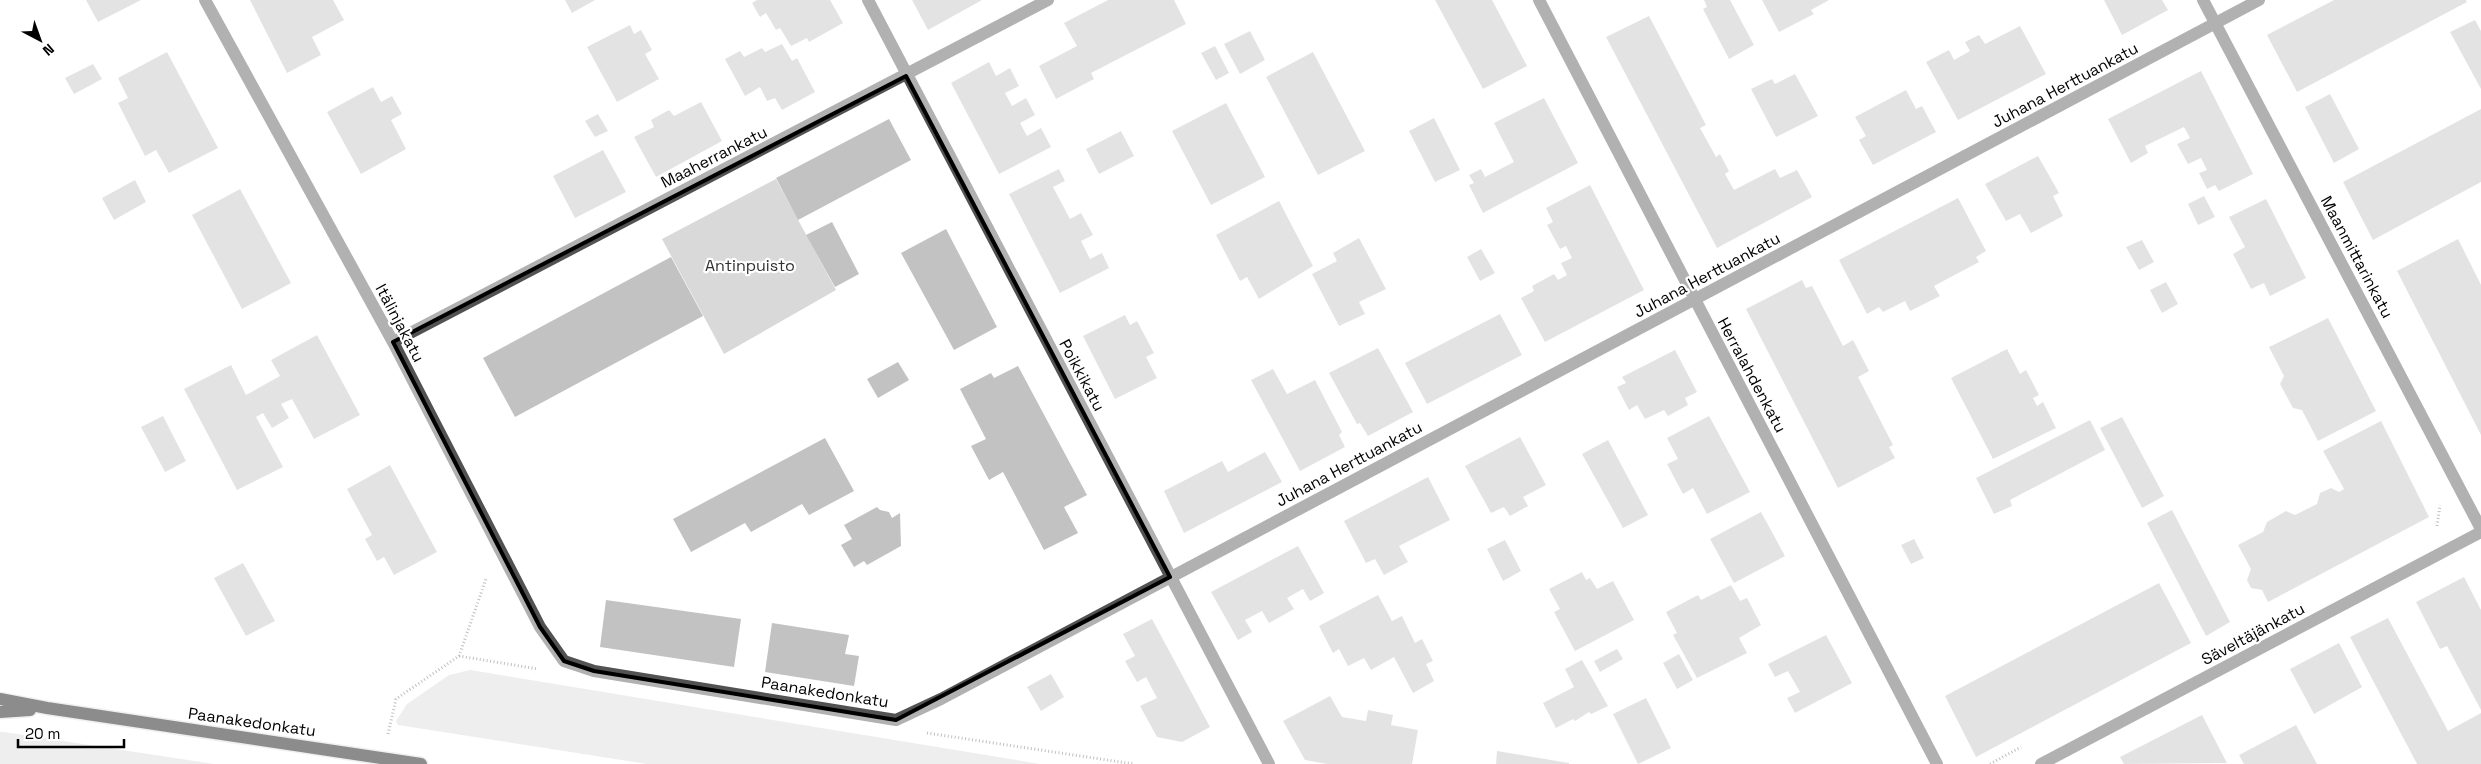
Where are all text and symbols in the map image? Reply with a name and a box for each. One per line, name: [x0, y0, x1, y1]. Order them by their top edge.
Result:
north arrow: [15, 15, 65, 65]
street label: Juhana Herttuankatu: [1988, 38, 2142, 132]
text: N: [39, 40, 58, 60]
street label: Maaherrankatu: [657, 121, 771, 193]
street label: Maanmittarinkatu: [2316, 192, 2398, 322]
street label: Juhana Herttuankatu: [1630, 228, 1784, 322]
park label: Antinpuisto: [705, 255, 795, 276]
street label: Itälinjakatu: [371, 280, 429, 366]
street label: Herralahdenkatu: [1713, 314, 1791, 436]
street label: Poikkikatu: [1054, 335, 1110, 415]
street label: Juhana Herttuankatu: [1272, 417, 1426, 511]
street label: Säveltäjänkatu: [2198, 598, 2308, 670]
street label: Paanakedonkatu: [760, 672, 890, 712]
street label: Paanakedonkatu: [187, 703, 317, 741]
scale bar: [18, 716, 124, 748]
text: 20 m: [25, 724, 60, 743]

